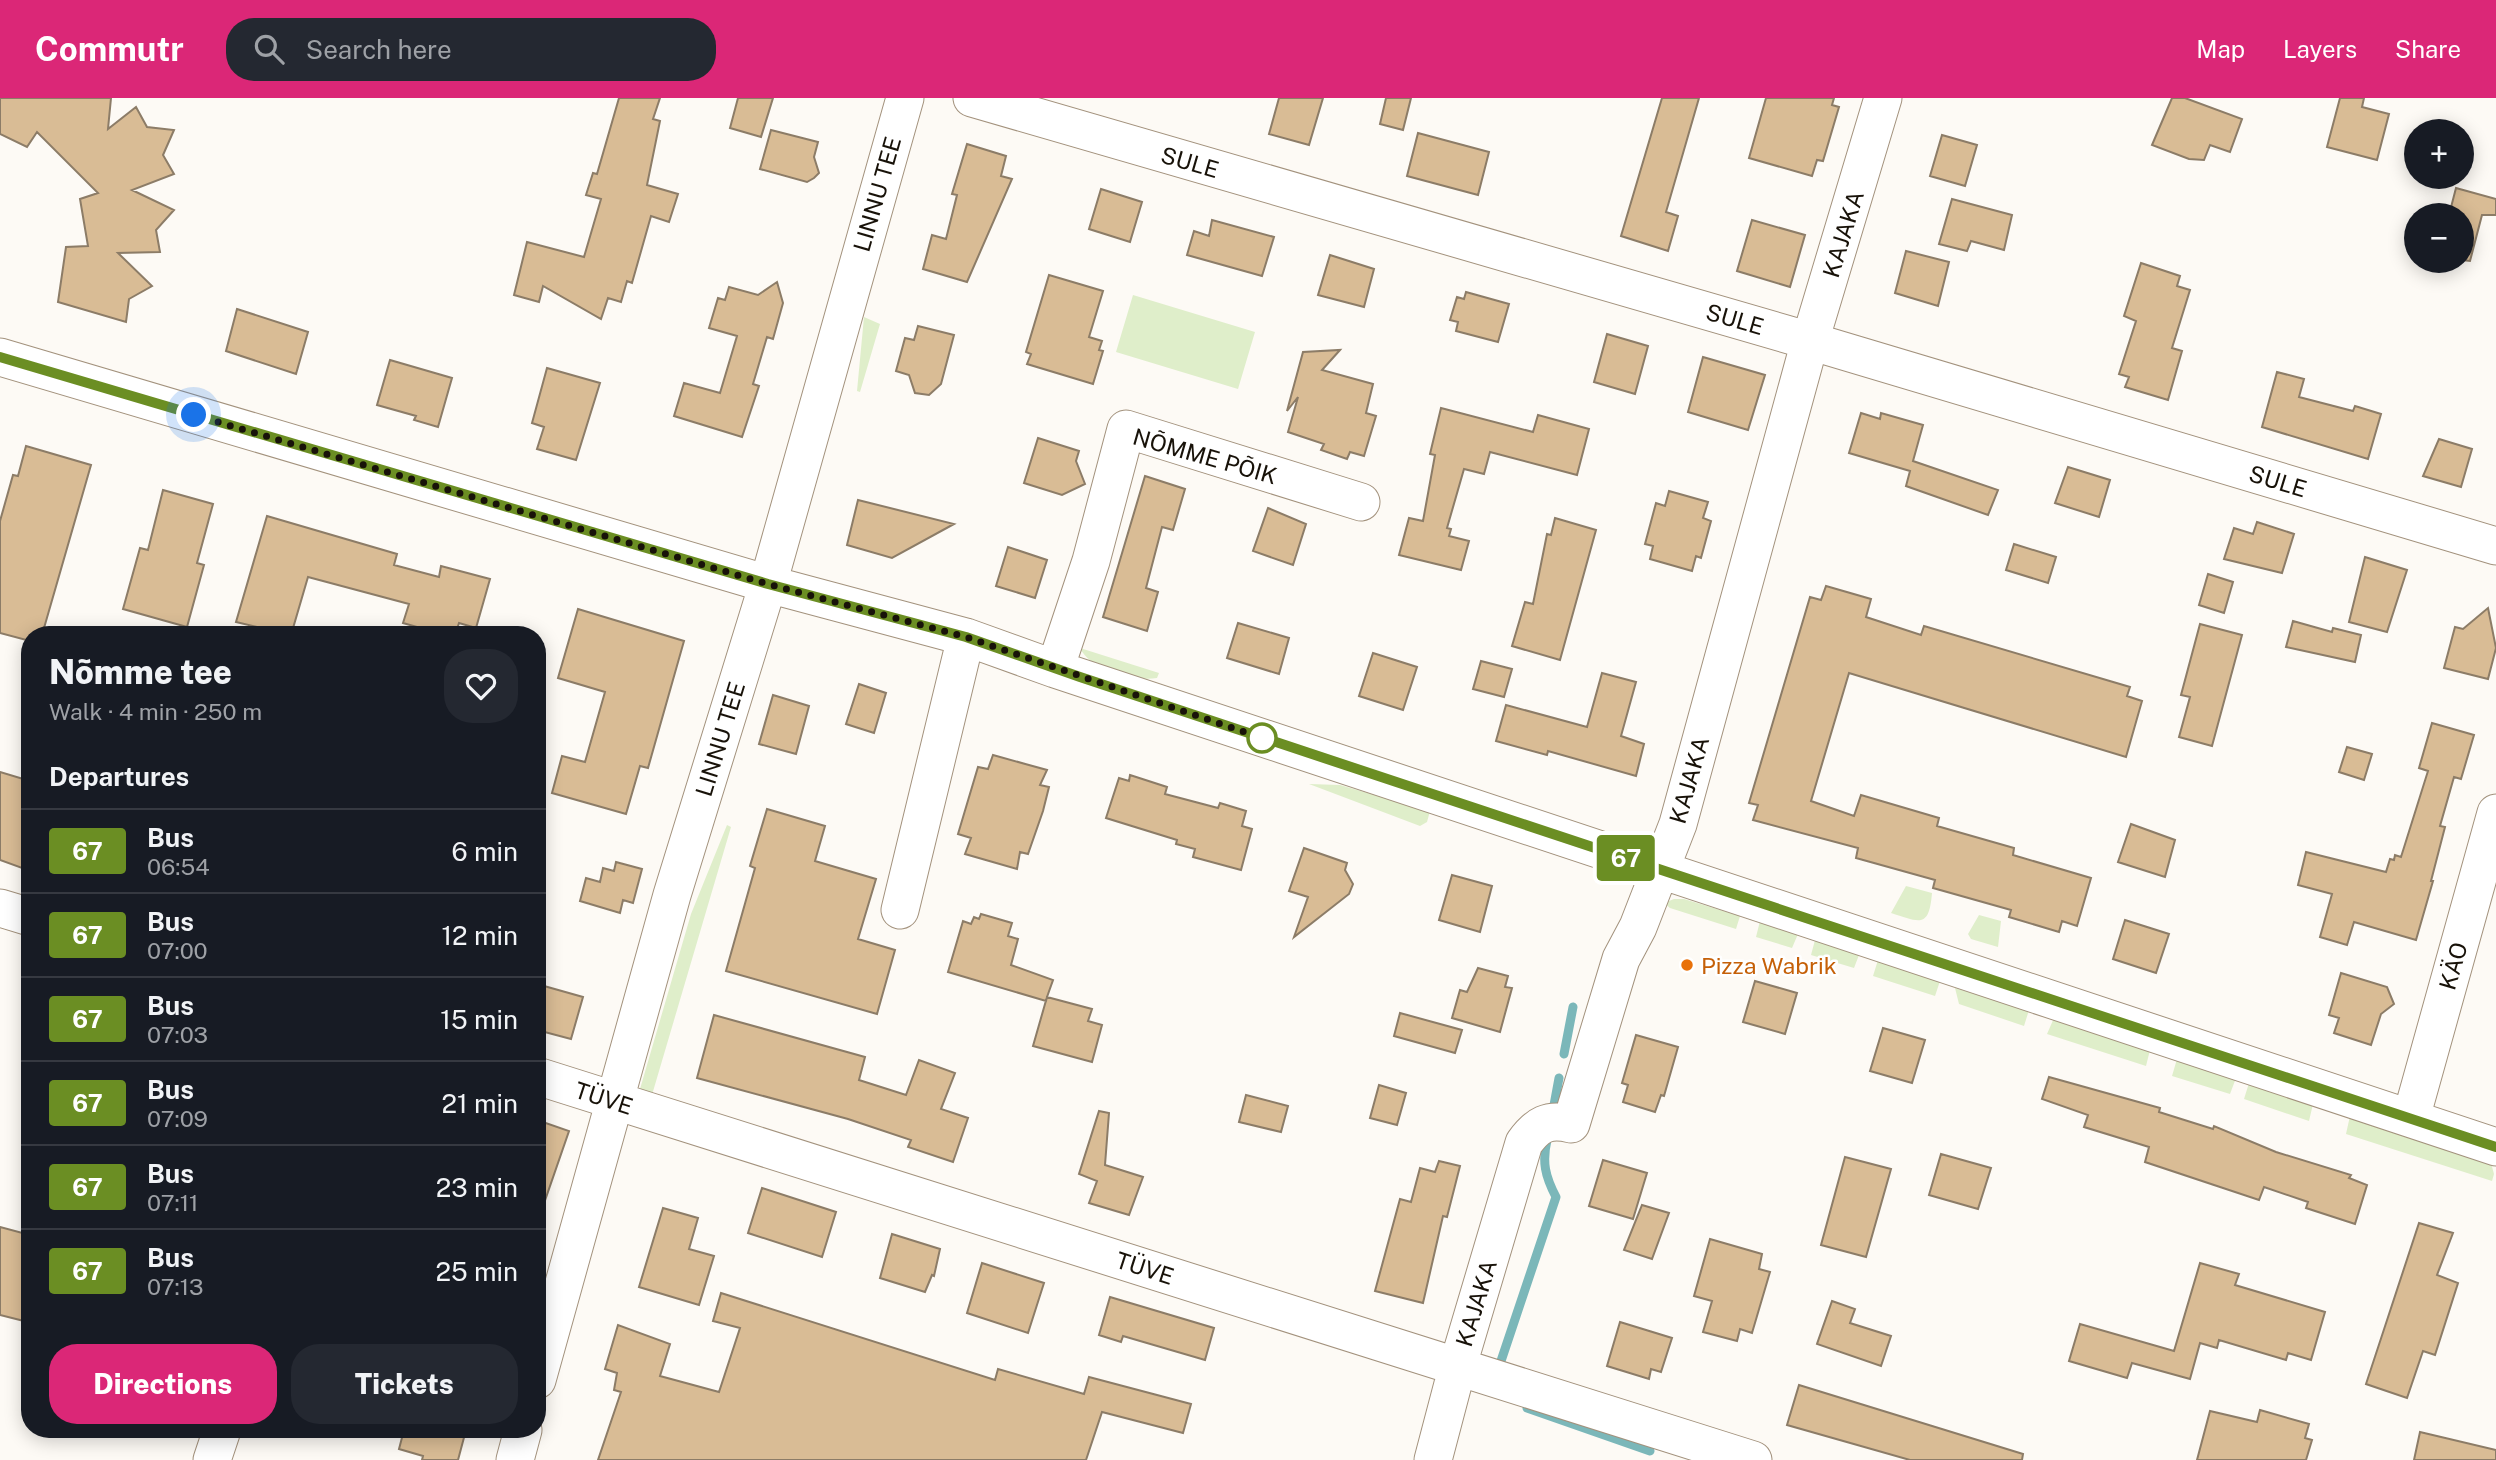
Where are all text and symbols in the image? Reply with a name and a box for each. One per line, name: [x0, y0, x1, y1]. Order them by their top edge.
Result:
search box: [226, 18, 716, 81]
text: Commutr: [35, 30, 184, 68]
icon: search: [250, 30, 288, 68]
text: Search here: [306, 34, 452, 65]
text: Map: [2196, 35, 2245, 63]
text: Layers: [2283, 35, 2357, 63]
text: Share: [2395, 35, 2461, 63]
map controls: [2404, 119, 2474, 273]
button: +: [2404, 119, 2474, 189]
street label: LINNU TEE: [848, 133, 906, 255]
street label: SULE: [1158, 141, 1222, 183]
street label: KAJAKA: [1817, 187, 1869, 281]
button: −: [2404, 203, 2474, 273]
street label: SULE: [1703, 298, 1767, 340]
your location: [176, 397, 211, 432]
street label: NÕMME PÕIK: [1130, 423, 1280, 489]
street label: SULE: [2246, 459, 2310, 503]
button: heart: [444, 649, 518, 723]
text: Nõmme tee: [49, 653, 232, 691]
street label: LINNU TEE: [690, 678, 750, 800]
text: Walk · 4 min · 250 m: [49, 698, 262, 725]
unlabelled marker: [1247, 723, 1277, 753]
street label: KAJAKA: [1664, 733, 1714, 827]
text: Departures: [49, 761, 189, 792]
text: Bus: [147, 822, 194, 853]
line badge: 67: [1594, 835, 1658, 881]
text: 6 min: [451, 836, 518, 867]
text: 67: [72, 837, 103, 865]
text: 67: [1611, 844, 1641, 872]
text: 06:54: [147, 853, 210, 880]
text: Bus: [147, 906, 194, 937]
text: 12 min: [442, 920, 518, 951]
text: 67: [72, 921, 103, 949]
text: 07:00: [147, 937, 208, 964]
street label: KÄO: [2433, 939, 2473, 993]
place label: Pizza Wabrik: [1701, 952, 1837, 979]
marker: Pizza Wabrik: [1679, 957, 1695, 973]
text: Bus: [147, 990, 194, 1021]
text: 15 min: [440, 1004, 518, 1035]
text: 67: [72, 1005, 103, 1033]
text: 07:03: [147, 1021, 208, 1048]
text: Bus: [147, 1074, 194, 1105]
street label: TÜVE: [572, 1076, 636, 1120]
text: 21 min: [442, 1088, 518, 1119]
text: 67: [72, 1089, 103, 1117]
text: 07:09: [147, 1105, 208, 1132]
text: Bus: [147, 1158, 194, 1189]
text: 23 min: [436, 1172, 518, 1203]
text: 67: [72, 1173, 103, 1201]
text: 07:11: [147, 1189, 198, 1216]
text: Bus: [147, 1242, 194, 1273]
street label: TÜVE: [1113, 1246, 1177, 1290]
text: 25 min: [435, 1256, 518, 1287]
street label: KAJAKA: [1450, 1256, 1502, 1350]
text: 67: [72, 1257, 103, 1285]
text: 07:13: [147, 1273, 204, 1300]
button: Directions: [49, 1344, 277, 1424]
button: Tickets: [291, 1344, 518, 1424]

